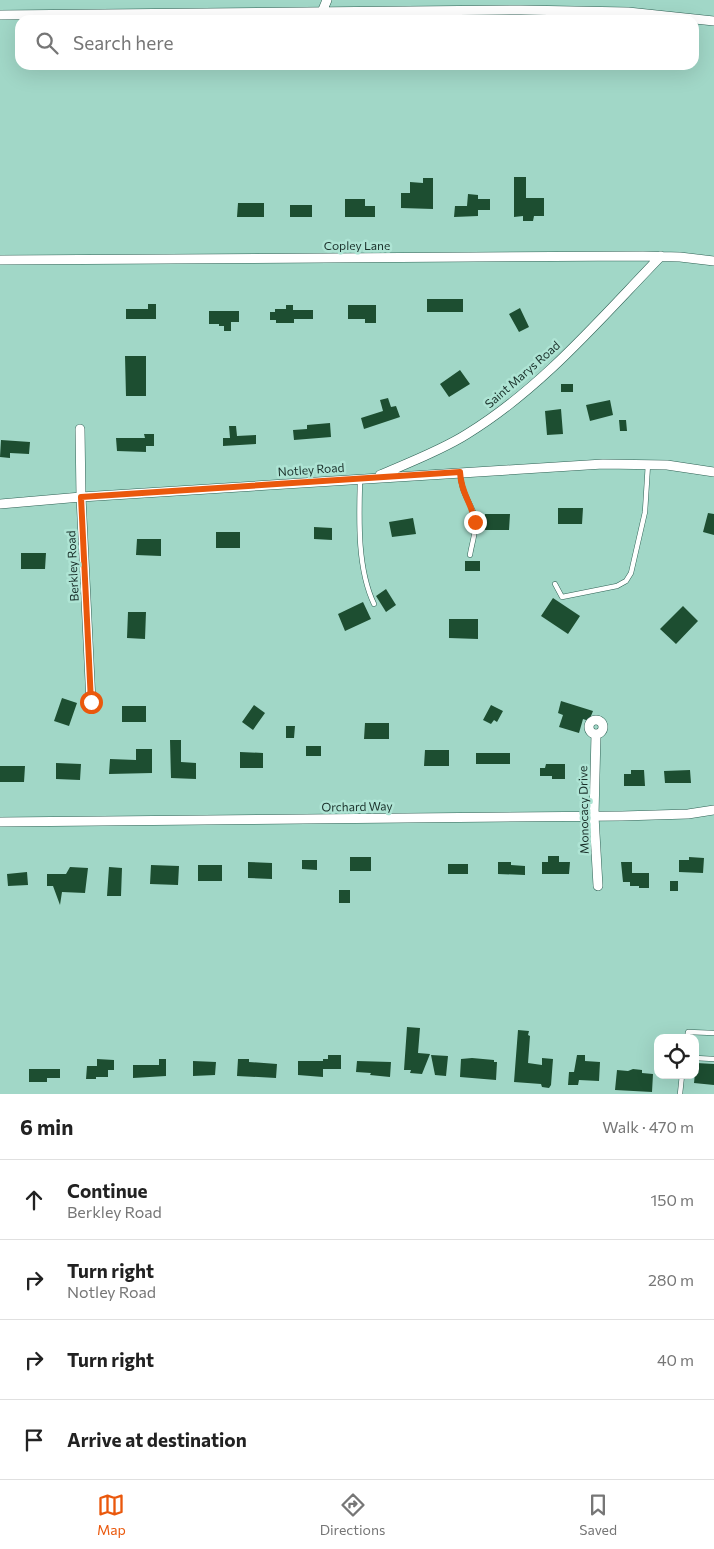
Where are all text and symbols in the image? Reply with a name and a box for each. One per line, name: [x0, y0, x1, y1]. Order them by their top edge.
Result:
search box: [15, 15, 699, 70]
icon: search: [33, 29, 61, 57]
text: Search here: [73, 31, 173, 54]
street label: Copley Lane: [324, 238, 390, 252]
street label: Saint Marys Road: [482, 338, 562, 410]
street label: Notley Road: [277, 460, 345, 478]
route end: [464, 511, 487, 534]
street label: Berkley Road: [63, 530, 81, 602]
route start: [80, 691, 103, 714]
street label: Monocacy Drive: [575, 766, 591, 854]
street label: Orchard Way: [321, 798, 393, 814]
map controls: [654, 1034, 699, 1079]
button: locate: [654, 1034, 699, 1079]
text: 6 min: [20, 1114, 73, 1139]
text: Walk · 470 m: [602, 1117, 694, 1136]
text: Continue: [67, 1179, 147, 1202]
icon: ahead: [20, 1186, 48, 1214]
text: 150 m: [651, 1190, 694, 1209]
text: Berkley Road: [67, 1202, 162, 1221]
text: Turn right: [67, 1259, 154, 1282]
icon: right: [20, 1266, 48, 1294]
text: 280 m: [648, 1270, 694, 1289]
text: Notley Road: [67, 1282, 156, 1301]
icon: right: [20, 1346, 48, 1374]
text: Turn right: [67, 1348, 154, 1371]
text: 40 m: [657, 1350, 694, 1369]
icon: arrive: [20, 1426, 48, 1454]
text: Arrive at destination: [67, 1428, 247, 1451]
tab: Map: [97, 1491, 126, 1538]
tab: Directions: [320, 1491, 385, 1538]
tab: Saved: [579, 1491, 617, 1538]

